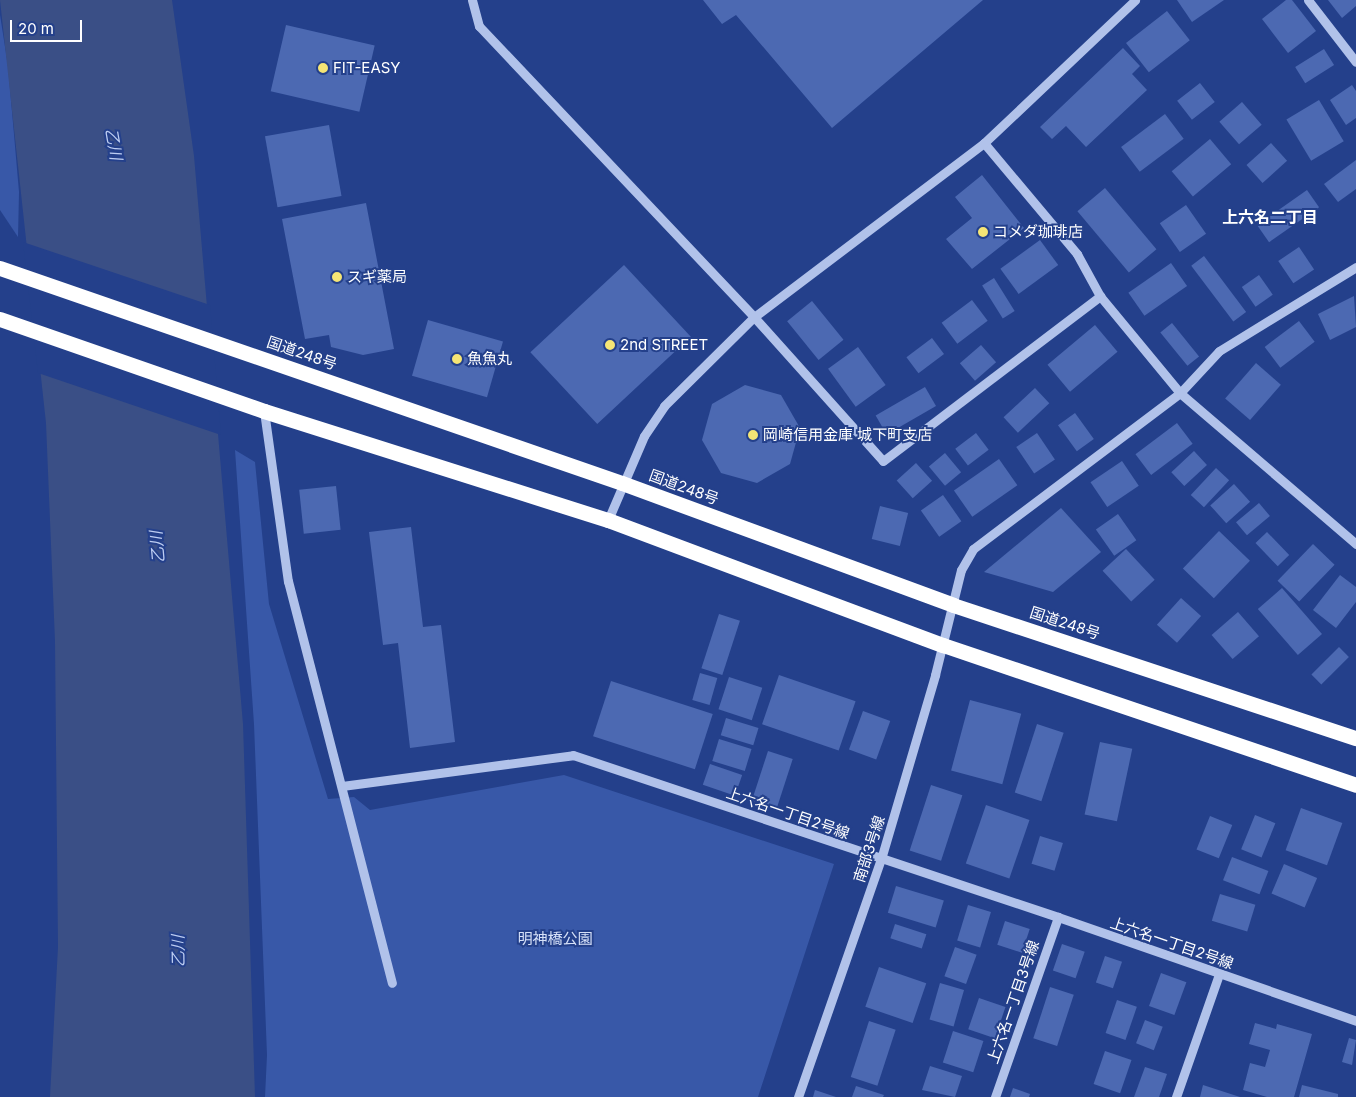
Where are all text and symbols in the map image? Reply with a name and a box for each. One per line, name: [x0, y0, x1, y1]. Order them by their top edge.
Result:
scale bar: [12, 10, 85, 42]
text: 20 m: [18, 19, 54, 38]
place label: FIT-EASY: [333, 59, 401, 77]
marker: FIT-EASY: [317, 62, 329, 74]
water label: 乙川: [102, 127, 126, 161]
district label: 上六名二丁目: [1222, 207, 1318, 227]
place label: コメダ珈琲店: [993, 223, 1083, 241]
marker: コメダ珈琲店: [977, 226, 989, 238]
place label: スギ薬局: [347, 268, 407, 286]
marker: スギ薬局: [331, 271, 343, 283]
street label: 国道248号: [265, 333, 339, 373]
place label: 2nd STREET: [620, 336, 708, 354]
marker: 2nd STREET: [604, 339, 616, 351]
place label: 魚魚丸: [467, 350, 512, 368]
marker: 魚魚丸: [451, 353, 463, 365]
place label: 岡崎信用金庫 城下町支店: [763, 426, 932, 444]
marker: 岡崎信用金庫 城下町支店: [747, 429, 759, 441]
street label: 国道248号: [647, 466, 721, 508]
water label: 乙川: [146, 530, 168, 564]
street label: 国道248号: [1028, 603, 1102, 643]
street label: 上六名一丁目2号線: [724, 783, 852, 843]
street label: 南部3号線: [850, 813, 888, 885]
street label: 上六名一丁目2号線: [1108, 913, 1236, 973]
park label: 明神橋公園: [518, 930, 592, 948]
water label: 乙川: [168, 935, 188, 967]
street label: 上六名一丁目3号線: [983, 938, 1043, 1066]

